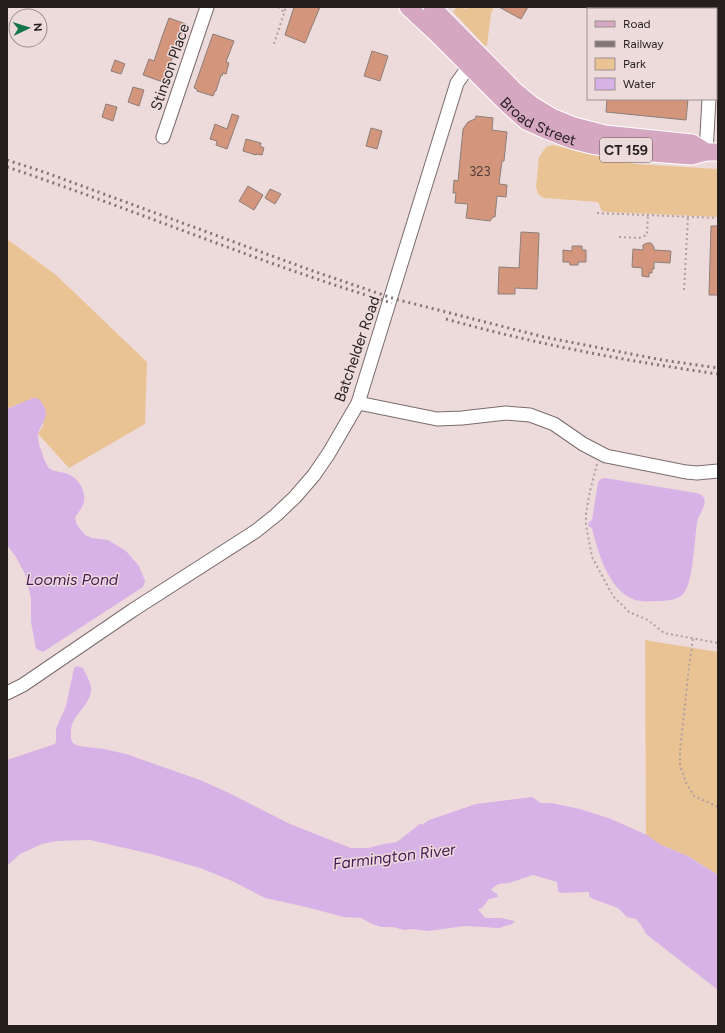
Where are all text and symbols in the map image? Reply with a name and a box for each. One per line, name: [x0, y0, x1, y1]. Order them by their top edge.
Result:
north arrow: [8, 8, 48, 48]
legend: [587, 8, 717, 100]
text: Road: [623, 17, 651, 31]
street label: Stinson Place: [147, 21, 193, 113]
text: N: [31, 23, 44, 32]
text: Railway: [623, 37, 664, 51]
text: Park: [623, 57, 646, 71]
text: Water: [623, 77, 655, 91]
street label: Broad Street: [496, 93, 578, 150]
road number: CT 159: [600, 138, 652, 162]
house number: 323: [469, 164, 491, 179]
street label: Batchelder Road: [330, 294, 384, 404]
water label: Loomis Pond: [26, 570, 119, 589]
water label: Farmington River: [332, 839, 457, 873]

